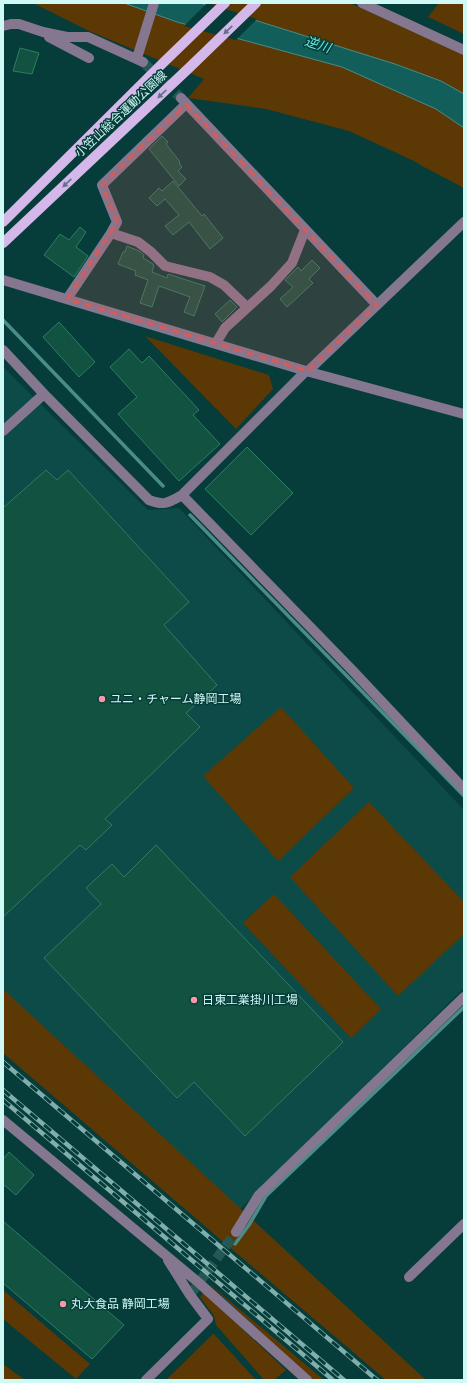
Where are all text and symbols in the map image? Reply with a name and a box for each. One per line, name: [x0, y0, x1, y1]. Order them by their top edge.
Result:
one-way arrow: [223, 25, 233, 35]
water label: 逆川: [303, 34, 334, 58]
street label: 小笠山総合運動公園線: [72, 68, 171, 162]
one-way arrow: [157, 89, 167, 99]
one-way arrow: [62, 178, 72, 188]
place label: ユニ・チャーム静岡工場: [110, 692, 242, 708]
marker: ユニ・チャーム静岡工場: [97, 694, 107, 704]
place label: 日東工業掛川工場: [202, 993, 298, 1009]
marker: 日東工業掛川工場: [189, 995, 199, 1005]
place label: 丸大食品 静岡工場: [71, 1297, 170, 1313]
marker: 丸大食品 静岡工場: [58, 1299, 68, 1309]

